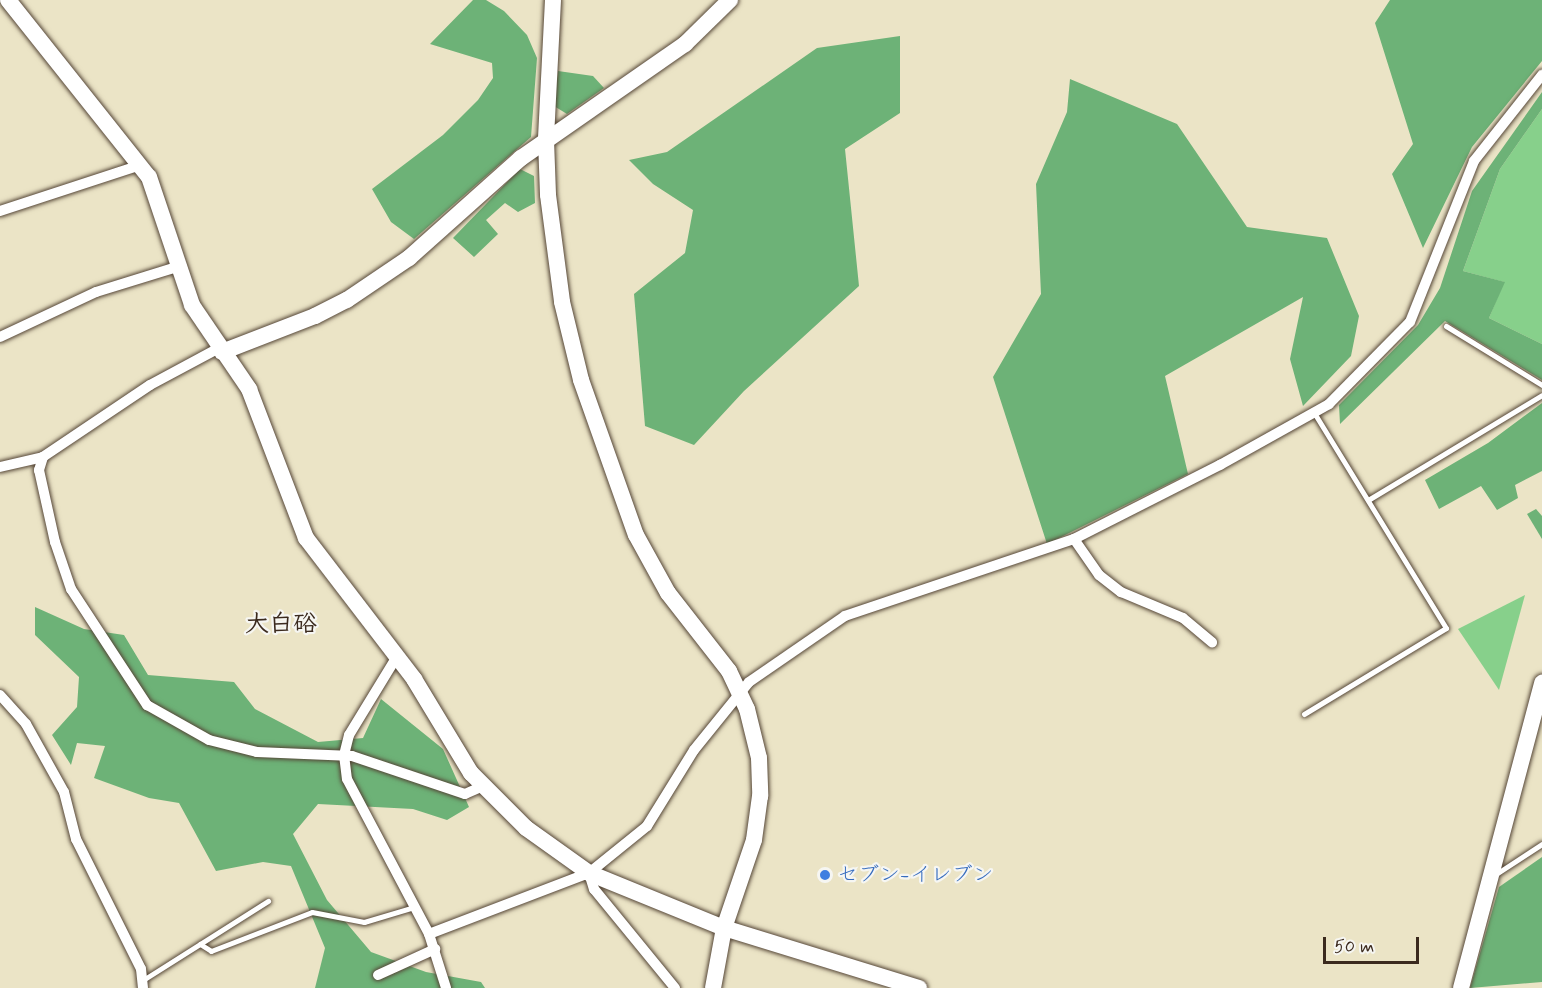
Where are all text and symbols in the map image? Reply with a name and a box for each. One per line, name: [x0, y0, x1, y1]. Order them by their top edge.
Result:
district label: 大白硲: [245, 611, 317, 639]
place label: セブン-イレブン: [837, 862, 993, 888]
marker: セブン-イレブン: [818, 868, 832, 882]
scale bar: [1326, 925, 1422, 963]
text: 50 m: [1334, 935, 1374, 959]

